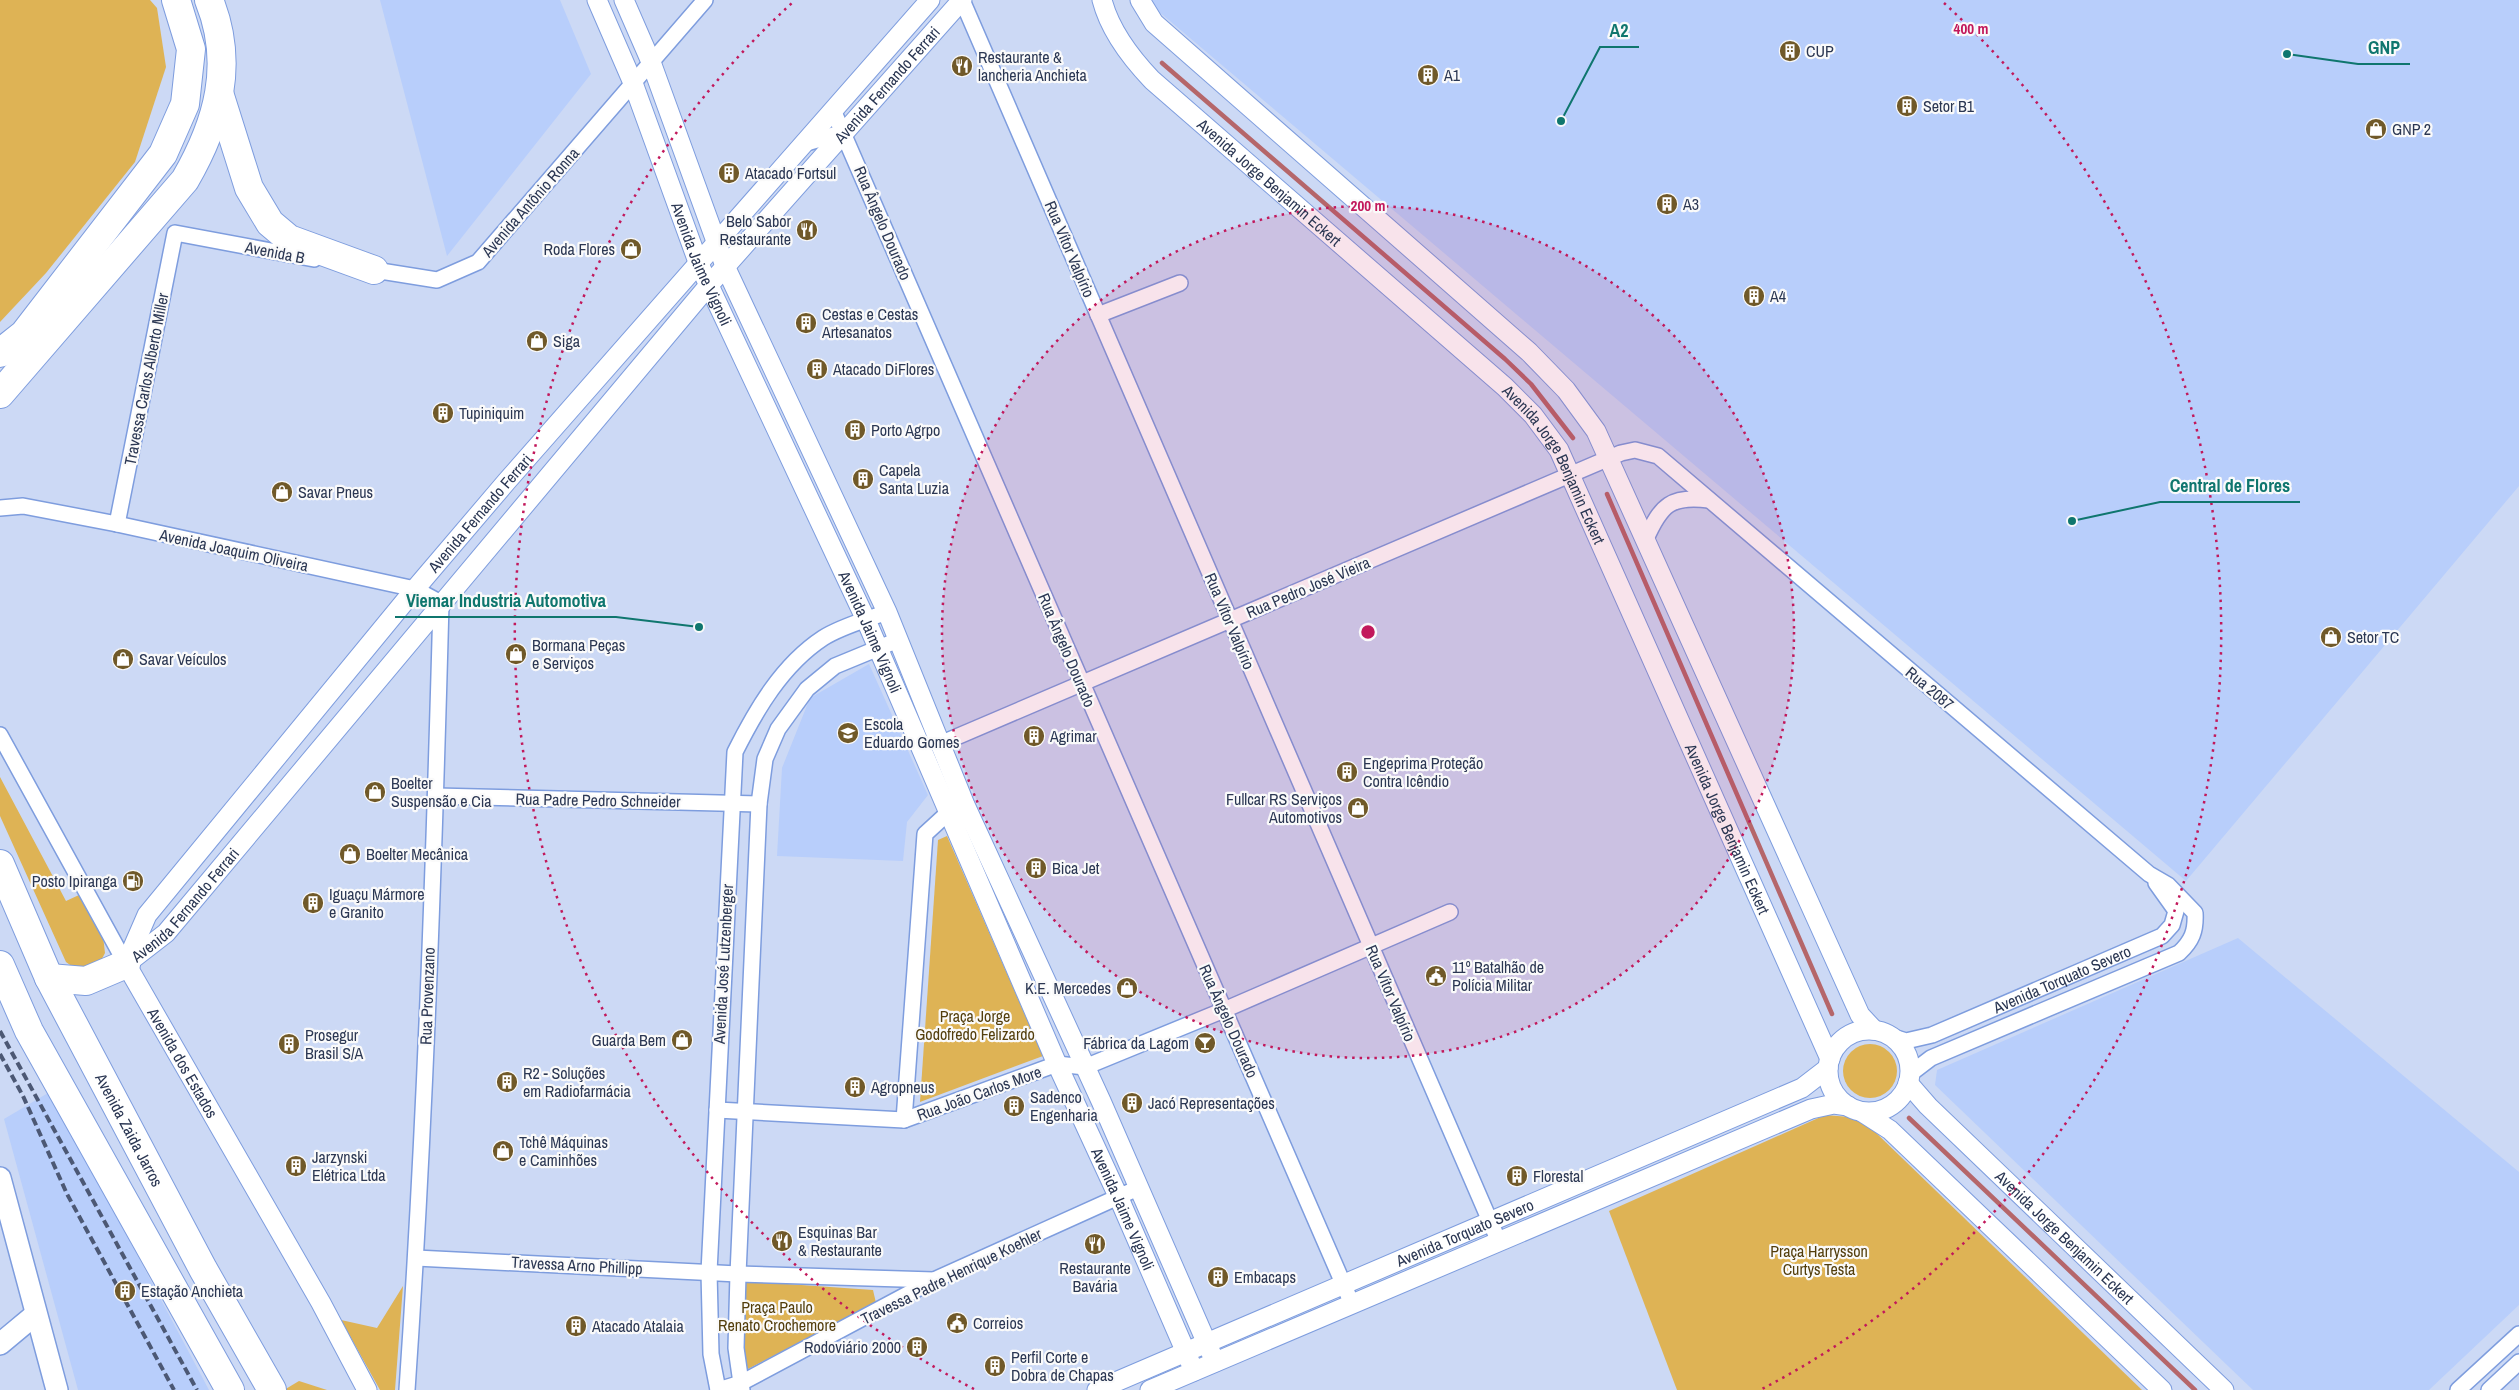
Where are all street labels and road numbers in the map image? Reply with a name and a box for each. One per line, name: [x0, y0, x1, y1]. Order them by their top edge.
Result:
street label: Avenida Fernando Ferrari: [828, 21, 945, 149]
street label: Avenida Jorge Benjamin Eckert: [1192, 113, 1346, 251]
street label: Avenida Antônio Ronna: [476, 142, 584, 262]
street label: Rua Ângelo Dourado: [849, 163, 917, 283]
street label: Rua Vítor Valpírio: [1040, 197, 1100, 301]
street label: Avenida Jaime Vignoli: [666, 198, 737, 329]
street label: Avenida B: [242, 235, 307, 269]
street label: Travessa Carlos Alberto Miller: [118, 290, 174, 467]
street label: Avenida Jorge Benjamin Eckert: [1497, 379, 1611, 548]
street label: Avenida Fernando Ferrari: [422, 449, 537, 578]
street label: Avenida Joaquim Oliveira: [157, 523, 311, 577]
street label: Rua Pedro José Vieira: [1243, 551, 1374, 623]
street label: Avenida Jaime Vignoli: [833, 566, 907, 696]
street label: Rua Vítor Valpírio: [1200, 569, 1260, 673]
street label: Rua Ângelo Dourado: [1033, 590, 1101, 710]
street label: Rua 2087: [1901, 661, 1959, 715]
street label: Avenida Jorge Benjamin Eckert: [1680, 739, 1775, 918]
street label: Rua Padre Pedro Schneider: [515, 788, 681, 812]
street label: Avenida Fernando Ferrari: [126, 843, 244, 968]
street label: Avenida José Lutzenberger: [708, 883, 738, 1046]
street label: Avenida Torquato Severo: [1989, 940, 2134, 1019]
street label: Rua Vítor Valpírio: [1361, 941, 1421, 1045]
street label: Rua Provenzano: [414, 947, 440, 1045]
street label: Rua Ângelo Dourado: [1194, 961, 1264, 1081]
street label: Avenida dos Estados: [142, 1003, 223, 1122]
street label: Rua João Carlos More: [914, 1060, 1044, 1126]
street label: Avenida Zaida Jarros: [90, 1069, 168, 1190]
street label: Avenida Jaime Vignoli: [1086, 1143, 1160, 1273]
street label: Avenida Jorge Benjamin Eckert: [1990, 1165, 2139, 1309]
street label: Avenida Torquato Severo: [1392, 1193, 1537, 1272]
street label: Travessa Padre Henrique Koehler: [857, 1222, 1046, 1329]
street label: Travessa Arno Phillipp: [511, 1251, 643, 1279]

